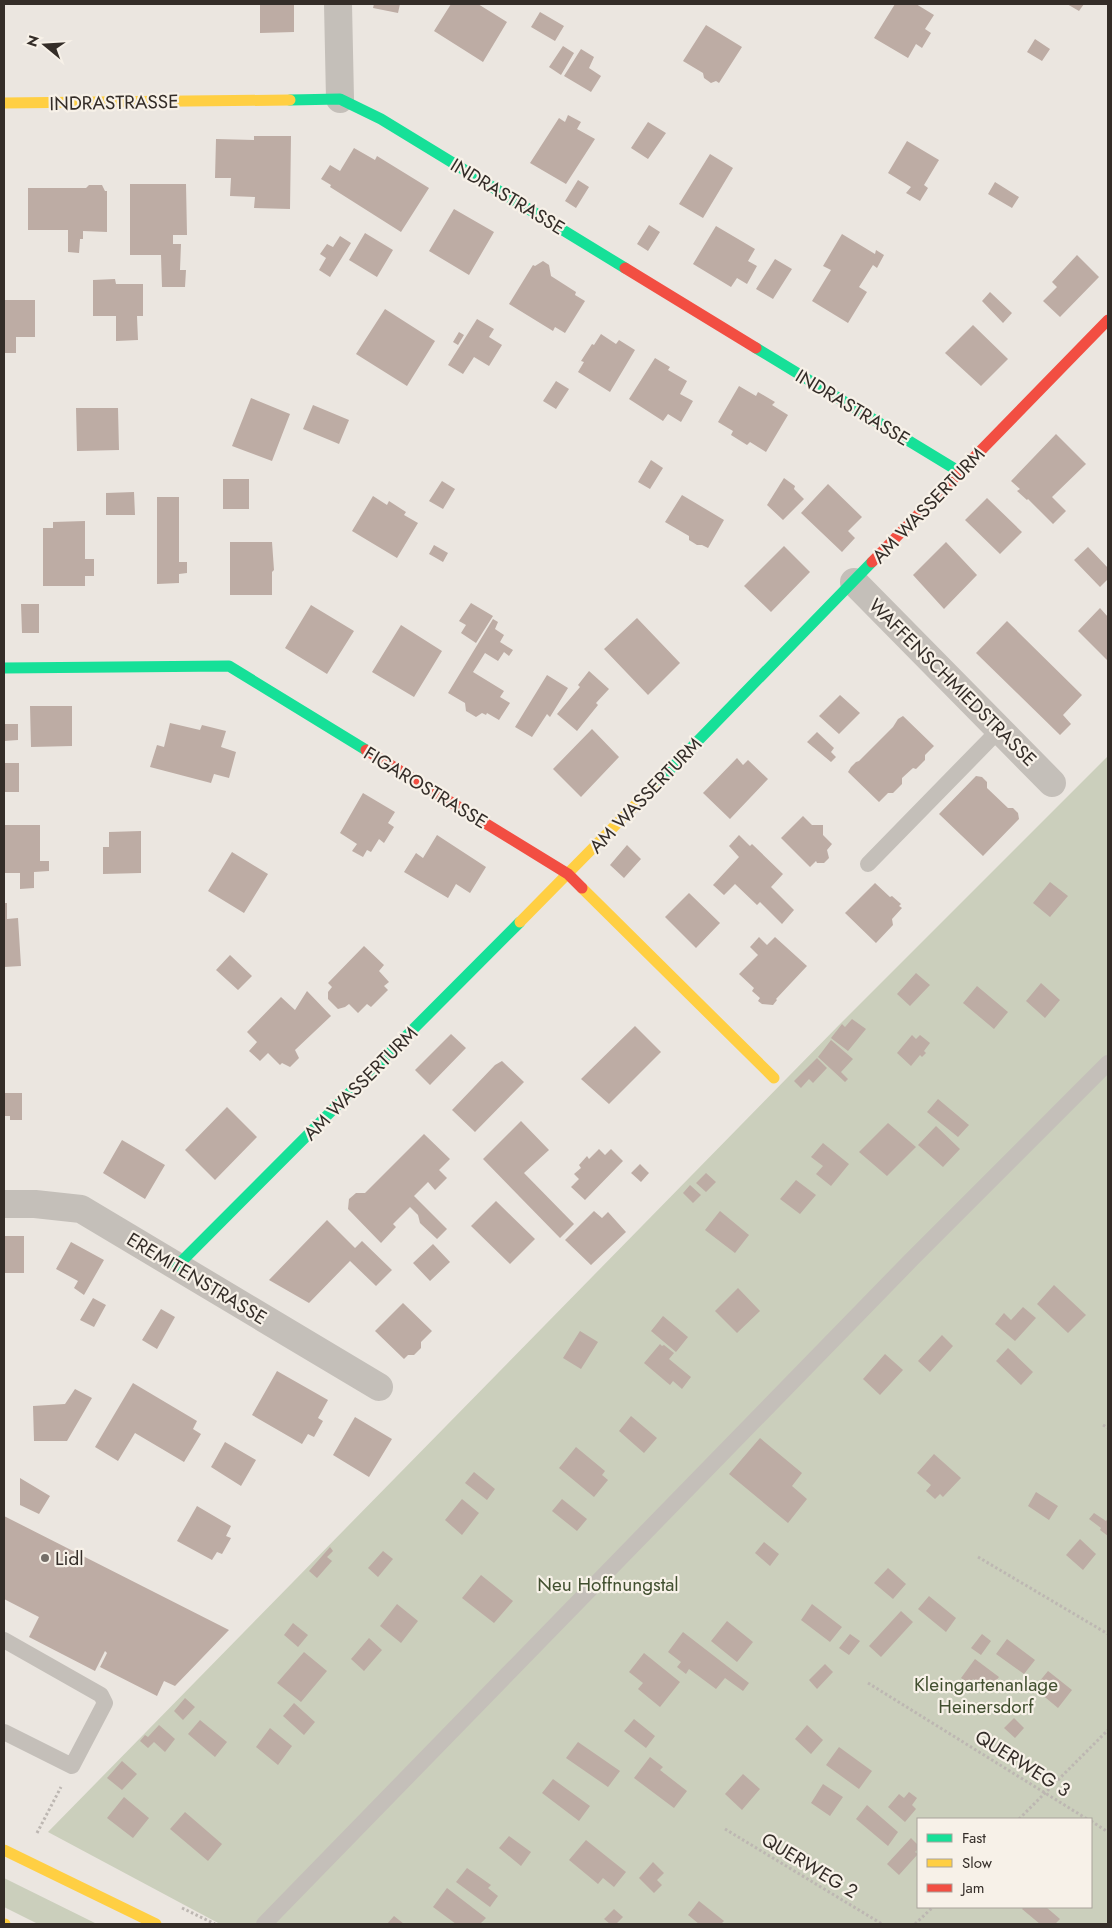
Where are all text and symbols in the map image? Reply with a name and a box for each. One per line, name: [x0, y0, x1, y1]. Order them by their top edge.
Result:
north arrow: [20, 20, 70, 70]
text: N: [21, 33, 44, 49]
street label: INDRASTRASSE: [49, 88, 179, 117]
street label: INDRASTRASSE: [445, 152, 570, 241]
street label: INDRASTRASSE: [790, 363, 915, 452]
street label: AM WASSERTURM: [866, 441, 991, 569]
street label: WAFFENSCHMIEDSTRASSE: [863, 592, 1043, 772]
street label: AM WASSERTURM: [583, 731, 708, 859]
street label: FIGAROSTRASSE: [359, 740, 493, 835]
street label: AM WASSERTURM: [297, 1020, 424, 1147]
street label: EREMITENSTRASSE: [122, 1226, 272, 1331]
place label: Lidl: [55, 1545, 84, 1572]
marker: Lidl: [39, 1552, 51, 1564]
park label: Neu Hoffnungstal: [537, 1571, 679, 1598]
park label: Kleingartenanlage Heinersdorf: [914, 1671, 1058, 1720]
street label: QUERWEG 3: [970, 1723, 1076, 1804]
legend: [917, 1818, 1092, 1908]
street label: QUERWEG 2: [756, 1826, 863, 1905]
text: Fast: [962, 1827, 986, 1849]
text: Slow: [962, 1852, 993, 1874]
text: Jam: [960, 1877, 985, 1899]

